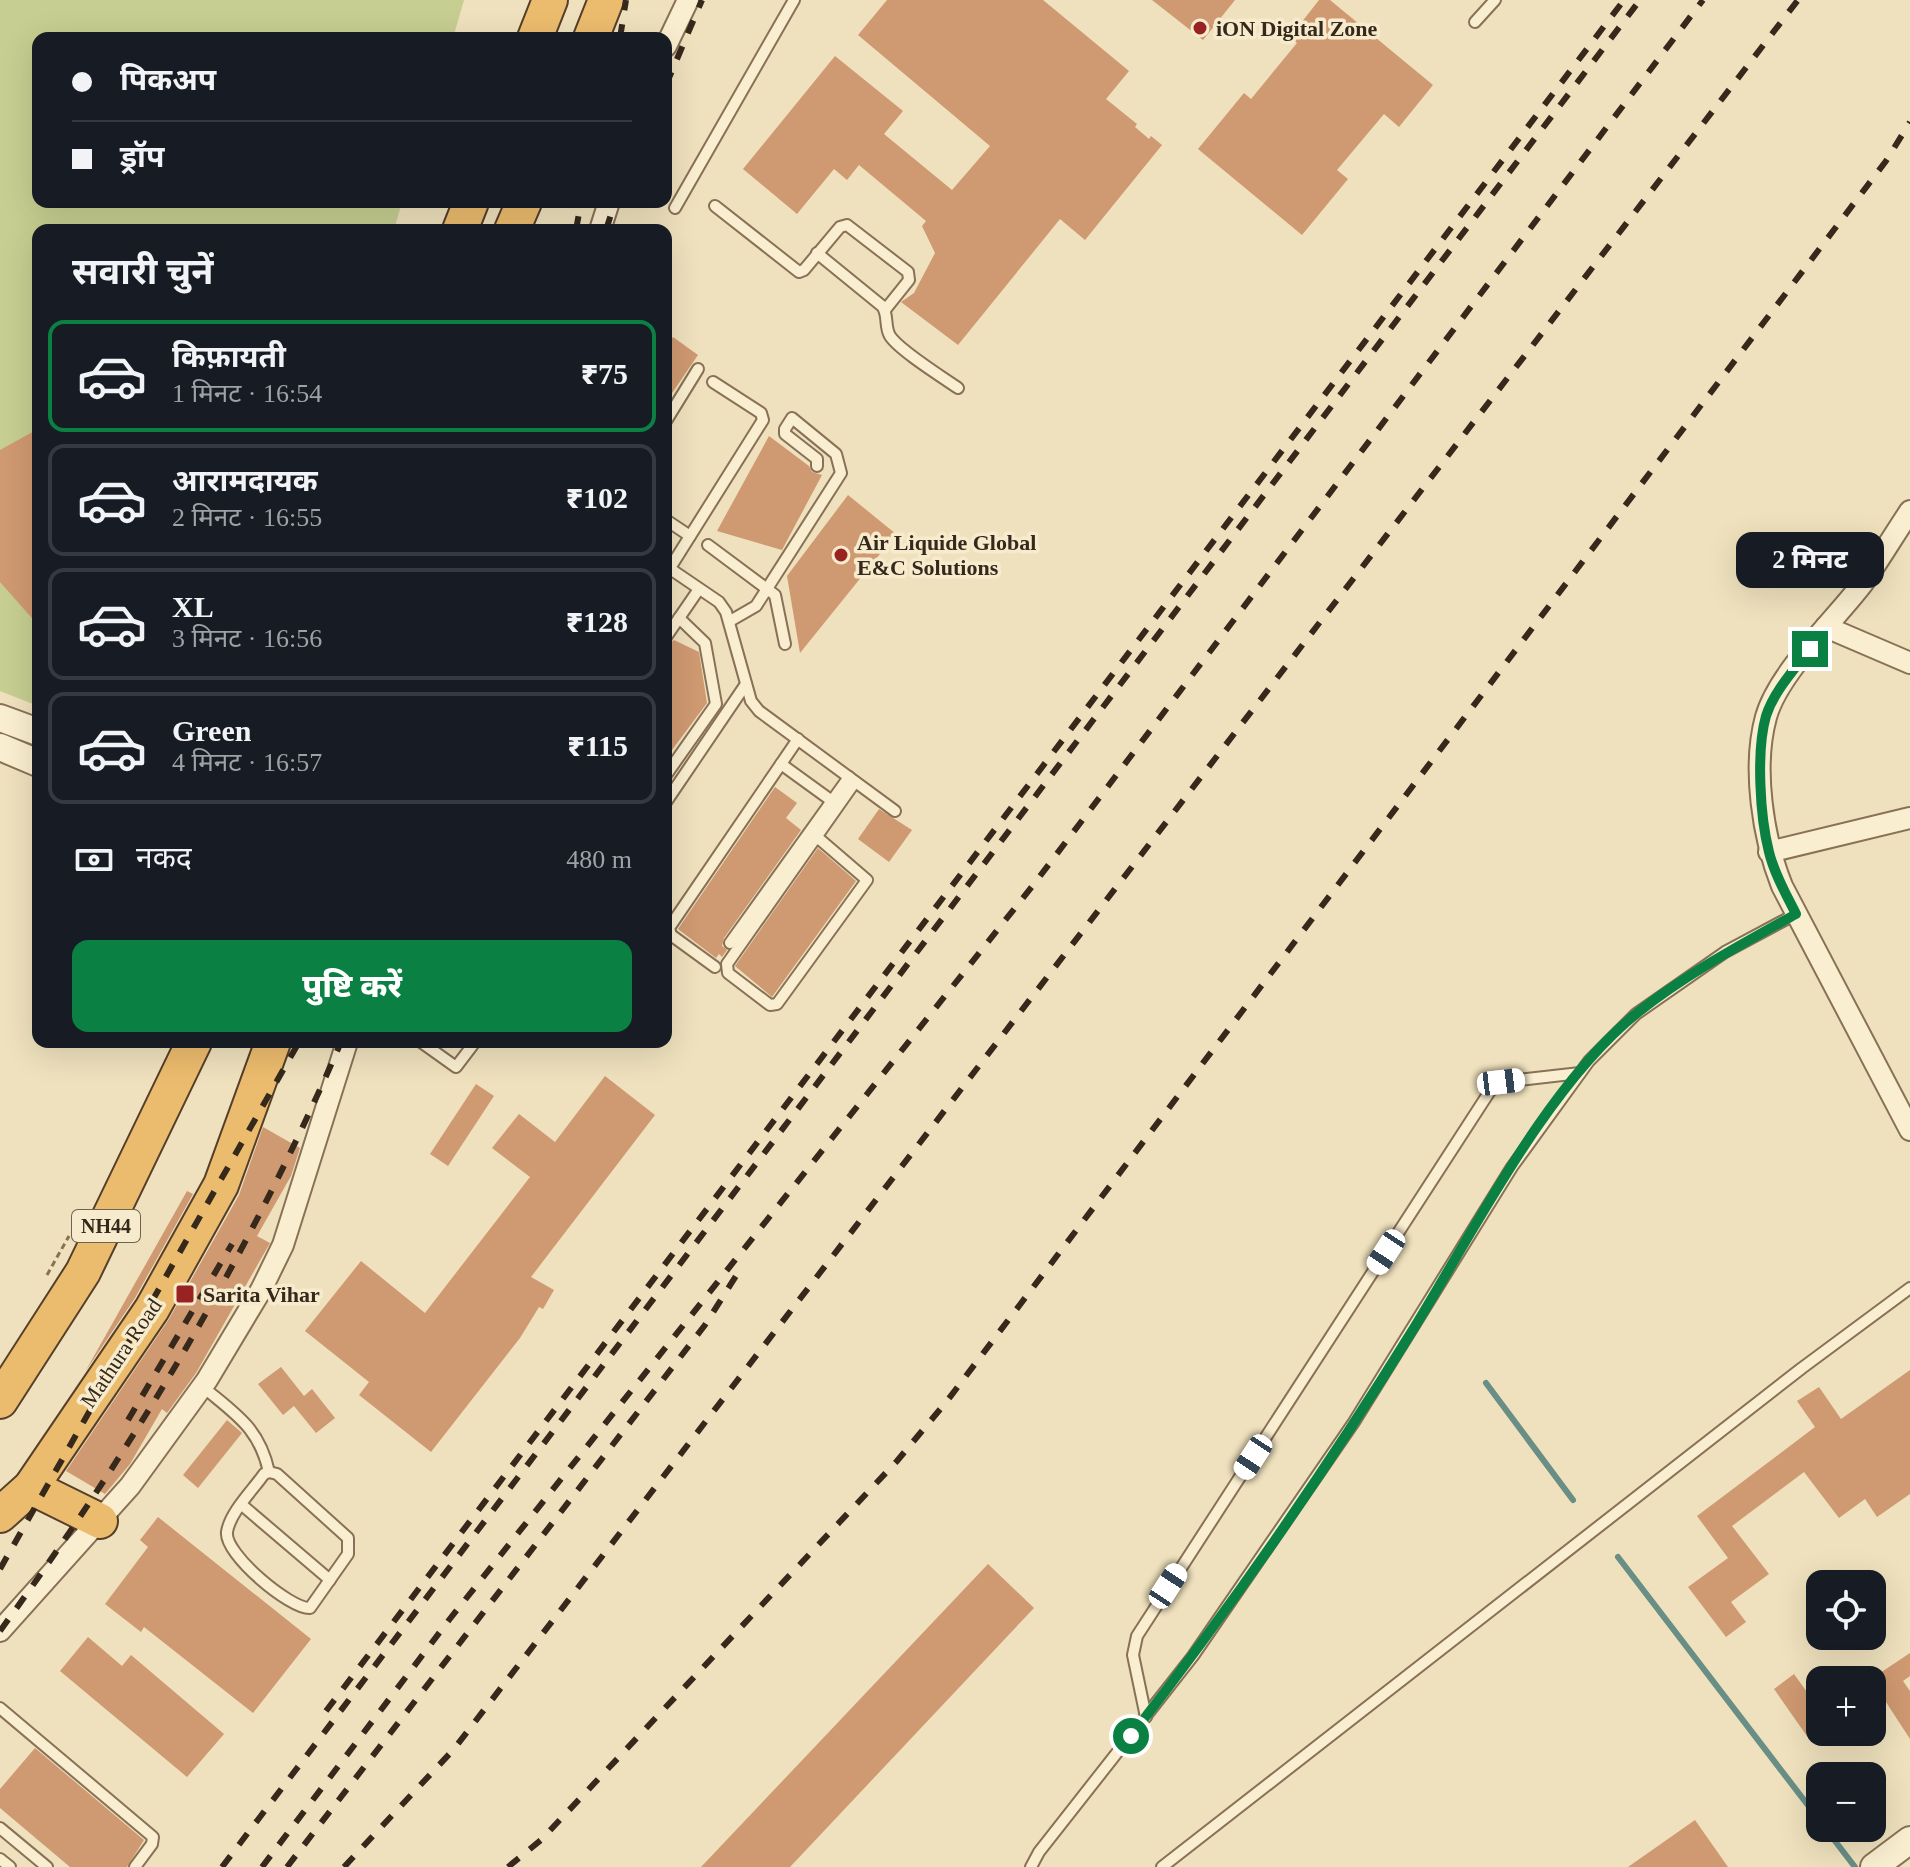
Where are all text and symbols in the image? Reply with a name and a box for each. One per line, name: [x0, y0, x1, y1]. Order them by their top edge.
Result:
place label: iON Digital Zone: [1216, 16, 1378, 41]
marker: iON Digital Zone: [1191, 19, 1209, 37]
text: पिकअप: [120, 63, 216, 96]
text: ड्रॉप: [120, 140, 164, 173]
text: सवारी चुनें: [72, 252, 213, 292]
icon: car: [76, 340, 148, 412]
text: किफ़ायती: [172, 340, 286, 373]
text: ₹75: [581, 357, 628, 390]
text: 1 मिनट · 16:54: [172, 379, 322, 408]
icon: car: [76, 464, 148, 536]
text: आरामदायक: [172, 464, 318, 497]
text: ₹102: [566, 481, 628, 514]
text: 2 मिनट · 16:55: [172, 503, 322, 532]
place label: Air Liquide Global E&C Solutions: [857, 530, 1036, 580]
callout: 2 मिनट: [1736, 533, 1884, 589]
text: 2 मिनट: [1772, 545, 1848, 574]
marker: Air Liquide Global E&C Solutions: [832, 546, 850, 564]
icon: car: [76, 588, 148, 660]
text: XL: [172, 590, 214, 623]
text: ₹128: [566, 605, 628, 638]
text: 3 मिनट · 16:56: [172, 624, 322, 653]
route end: [1792, 631, 1828, 667]
icon: car: [76, 712, 148, 784]
text: Green: [172, 714, 251, 747]
text: ₹115: [567, 729, 628, 762]
text: 4 मिनट · 16:57: [172, 748, 322, 777]
icon: cash: [72, 838, 116, 882]
text: नकद: [136, 841, 192, 874]
text: 480 m: [566, 845, 632, 874]
button: पुष्टि करें: [72, 940, 632, 1032]
car: [1476, 1067, 1526, 1097]
road number: NH44: [72, 1210, 140, 1242]
car: [1363, 1225, 1409, 1279]
place label: Sarita Vihar: [203, 1282, 320, 1307]
marker: Sarita Vihar: [174, 1283, 196, 1305]
street label: Mathura Road: [75, 1294, 167, 1412]
car: [1230, 1430, 1276, 1484]
car: [1145, 1559, 1191, 1613]
map controls: [1806, 1570, 1886, 1842]
button: locate: [1806, 1570, 1886, 1650]
button: +: [1806, 1666, 1886, 1746]
route start: [1113, 1718, 1149, 1754]
button: −: [1806, 1762, 1886, 1842]

